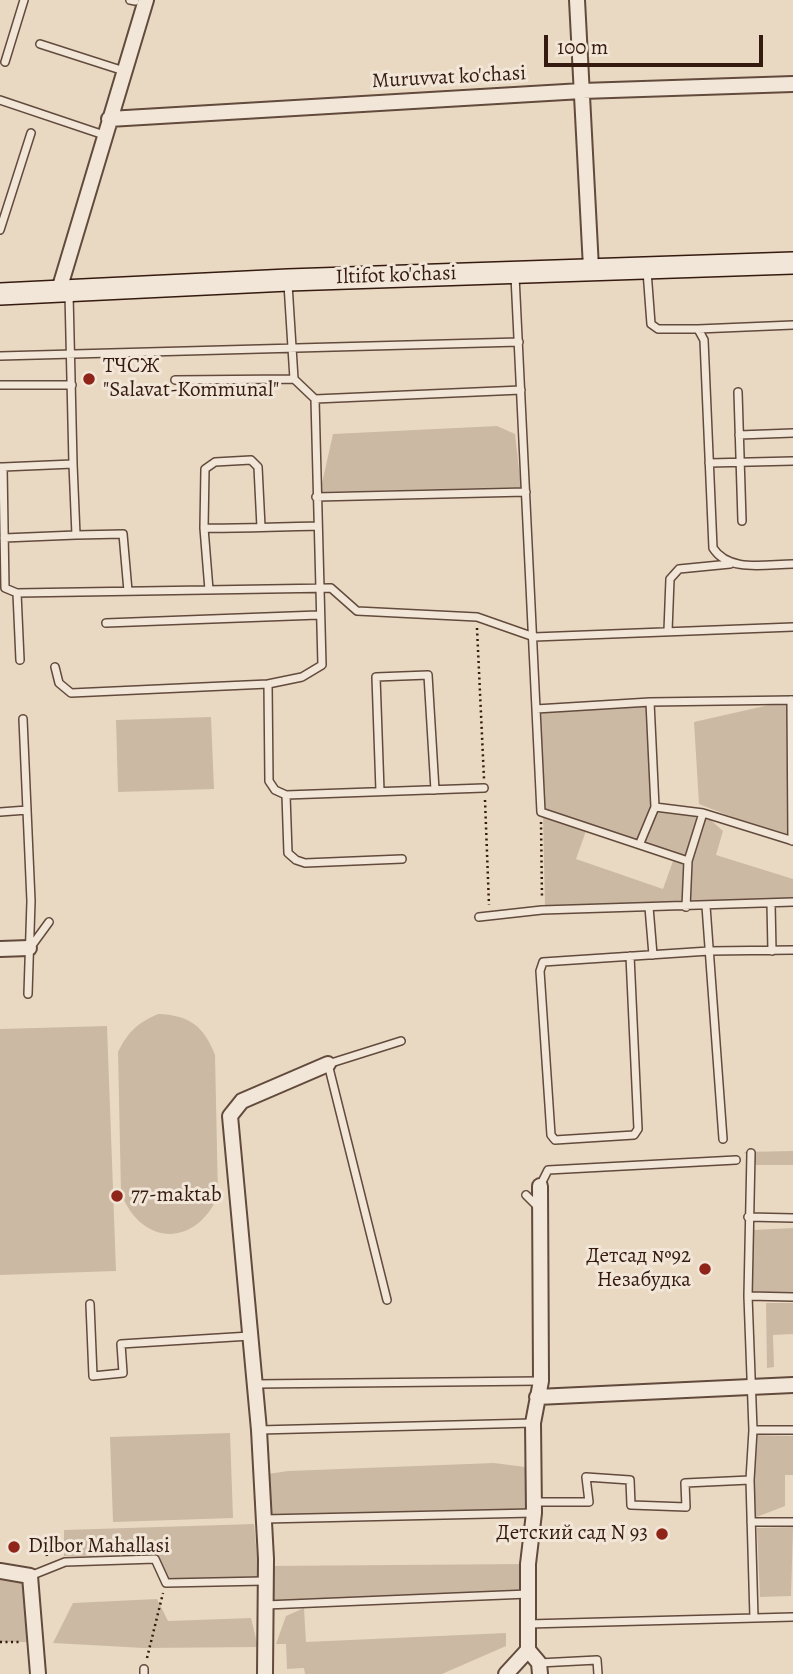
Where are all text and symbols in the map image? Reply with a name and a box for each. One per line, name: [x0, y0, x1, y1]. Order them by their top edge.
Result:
scale bar: [548, 21, 767, 65]
text: 100 m: [557, 33, 608, 61]
street label: Muruvvat ko'chasi: [371, 61, 527, 95]
street label: Iltifot ko'chasi: [335, 261, 457, 291]
place label: ТЧСЖ "Salavat-Kommunal": [103, 354, 279, 404]
marker: ТЧСЖ "Salavat-Kommunal": [81, 371, 97, 387]
place label: 77-maktab: [131, 1183, 222, 1209]
marker: 77-maktab: [109, 1188, 125, 1204]
place label: Детсад №92 Незабудка: [586, 1244, 691, 1294]
marker: Детсад №92 Незабудка: [697, 1261, 713, 1277]
place label: Детский сад N 93: [496, 1521, 648, 1547]
marker: Детский сад N 93: [654, 1526, 670, 1542]
place label: Dilbor Mahallasi: [28, 1534, 170, 1560]
marker: Dilbor Mahallasi: [6, 1539, 22, 1555]

